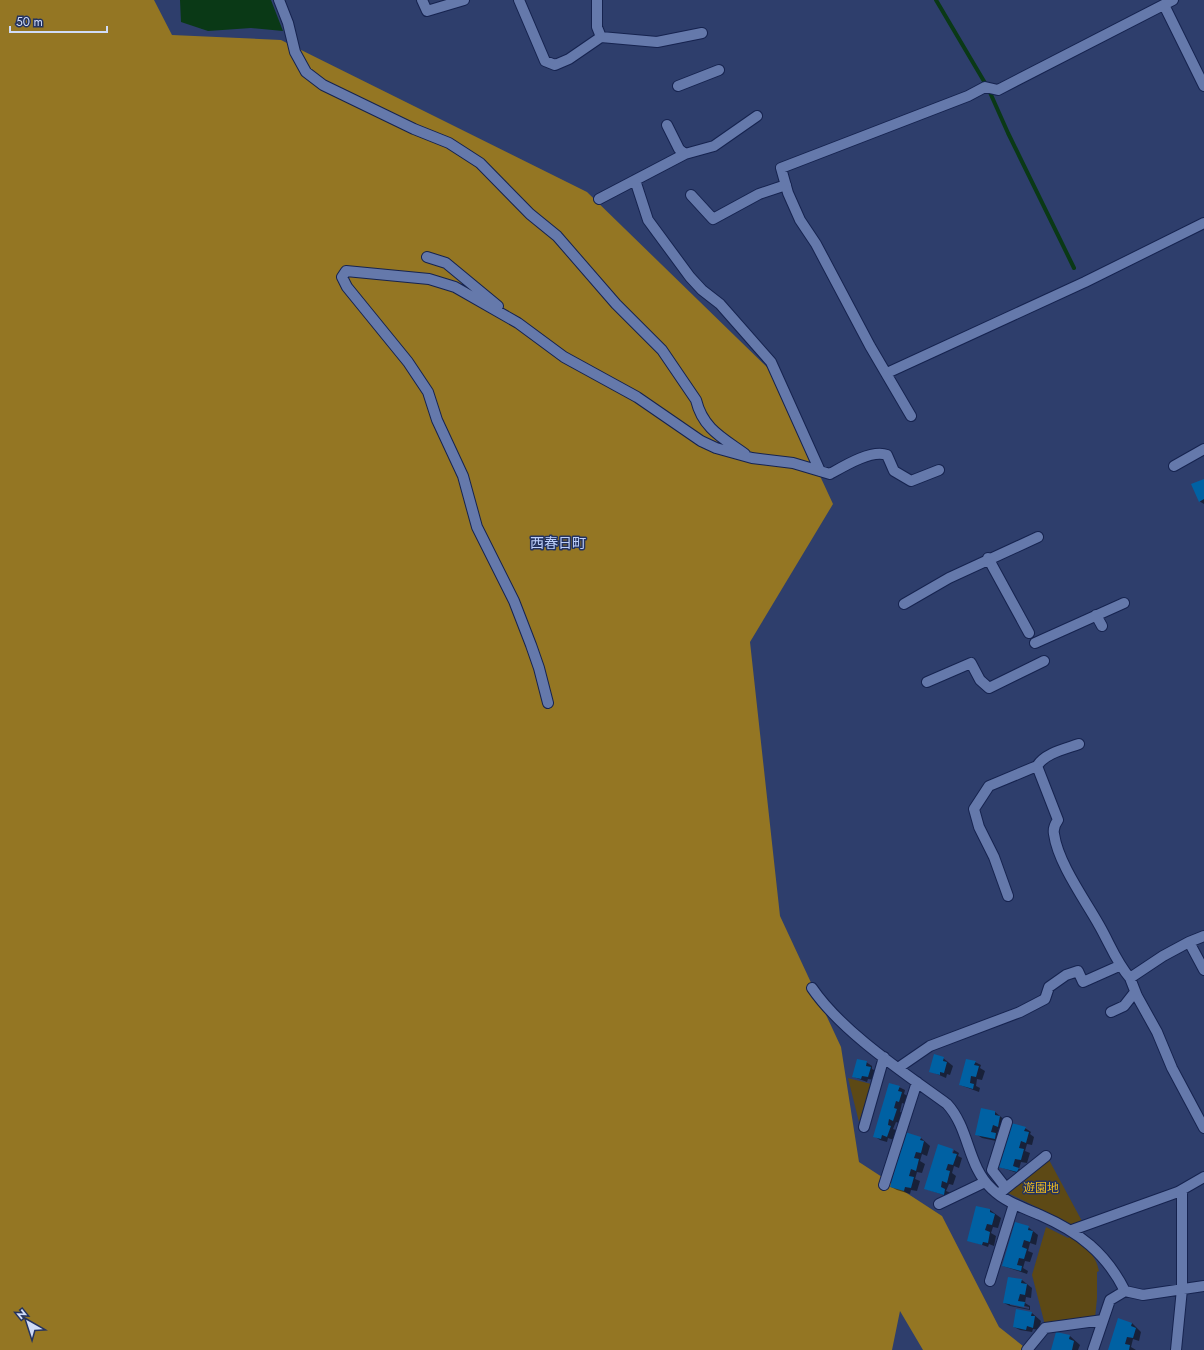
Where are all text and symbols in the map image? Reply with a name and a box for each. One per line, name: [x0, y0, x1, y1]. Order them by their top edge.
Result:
scale bar: [10, 8, 107, 34]
text: 50 m: [16, 13, 43, 31]
district label: 西春日町: [530, 533, 586, 553]
park label: 遊園地: [1023, 1179, 1059, 1197]
north arrow: [8, 1302, 48, 1342]
text: N: [13, 1305, 30, 1323]

